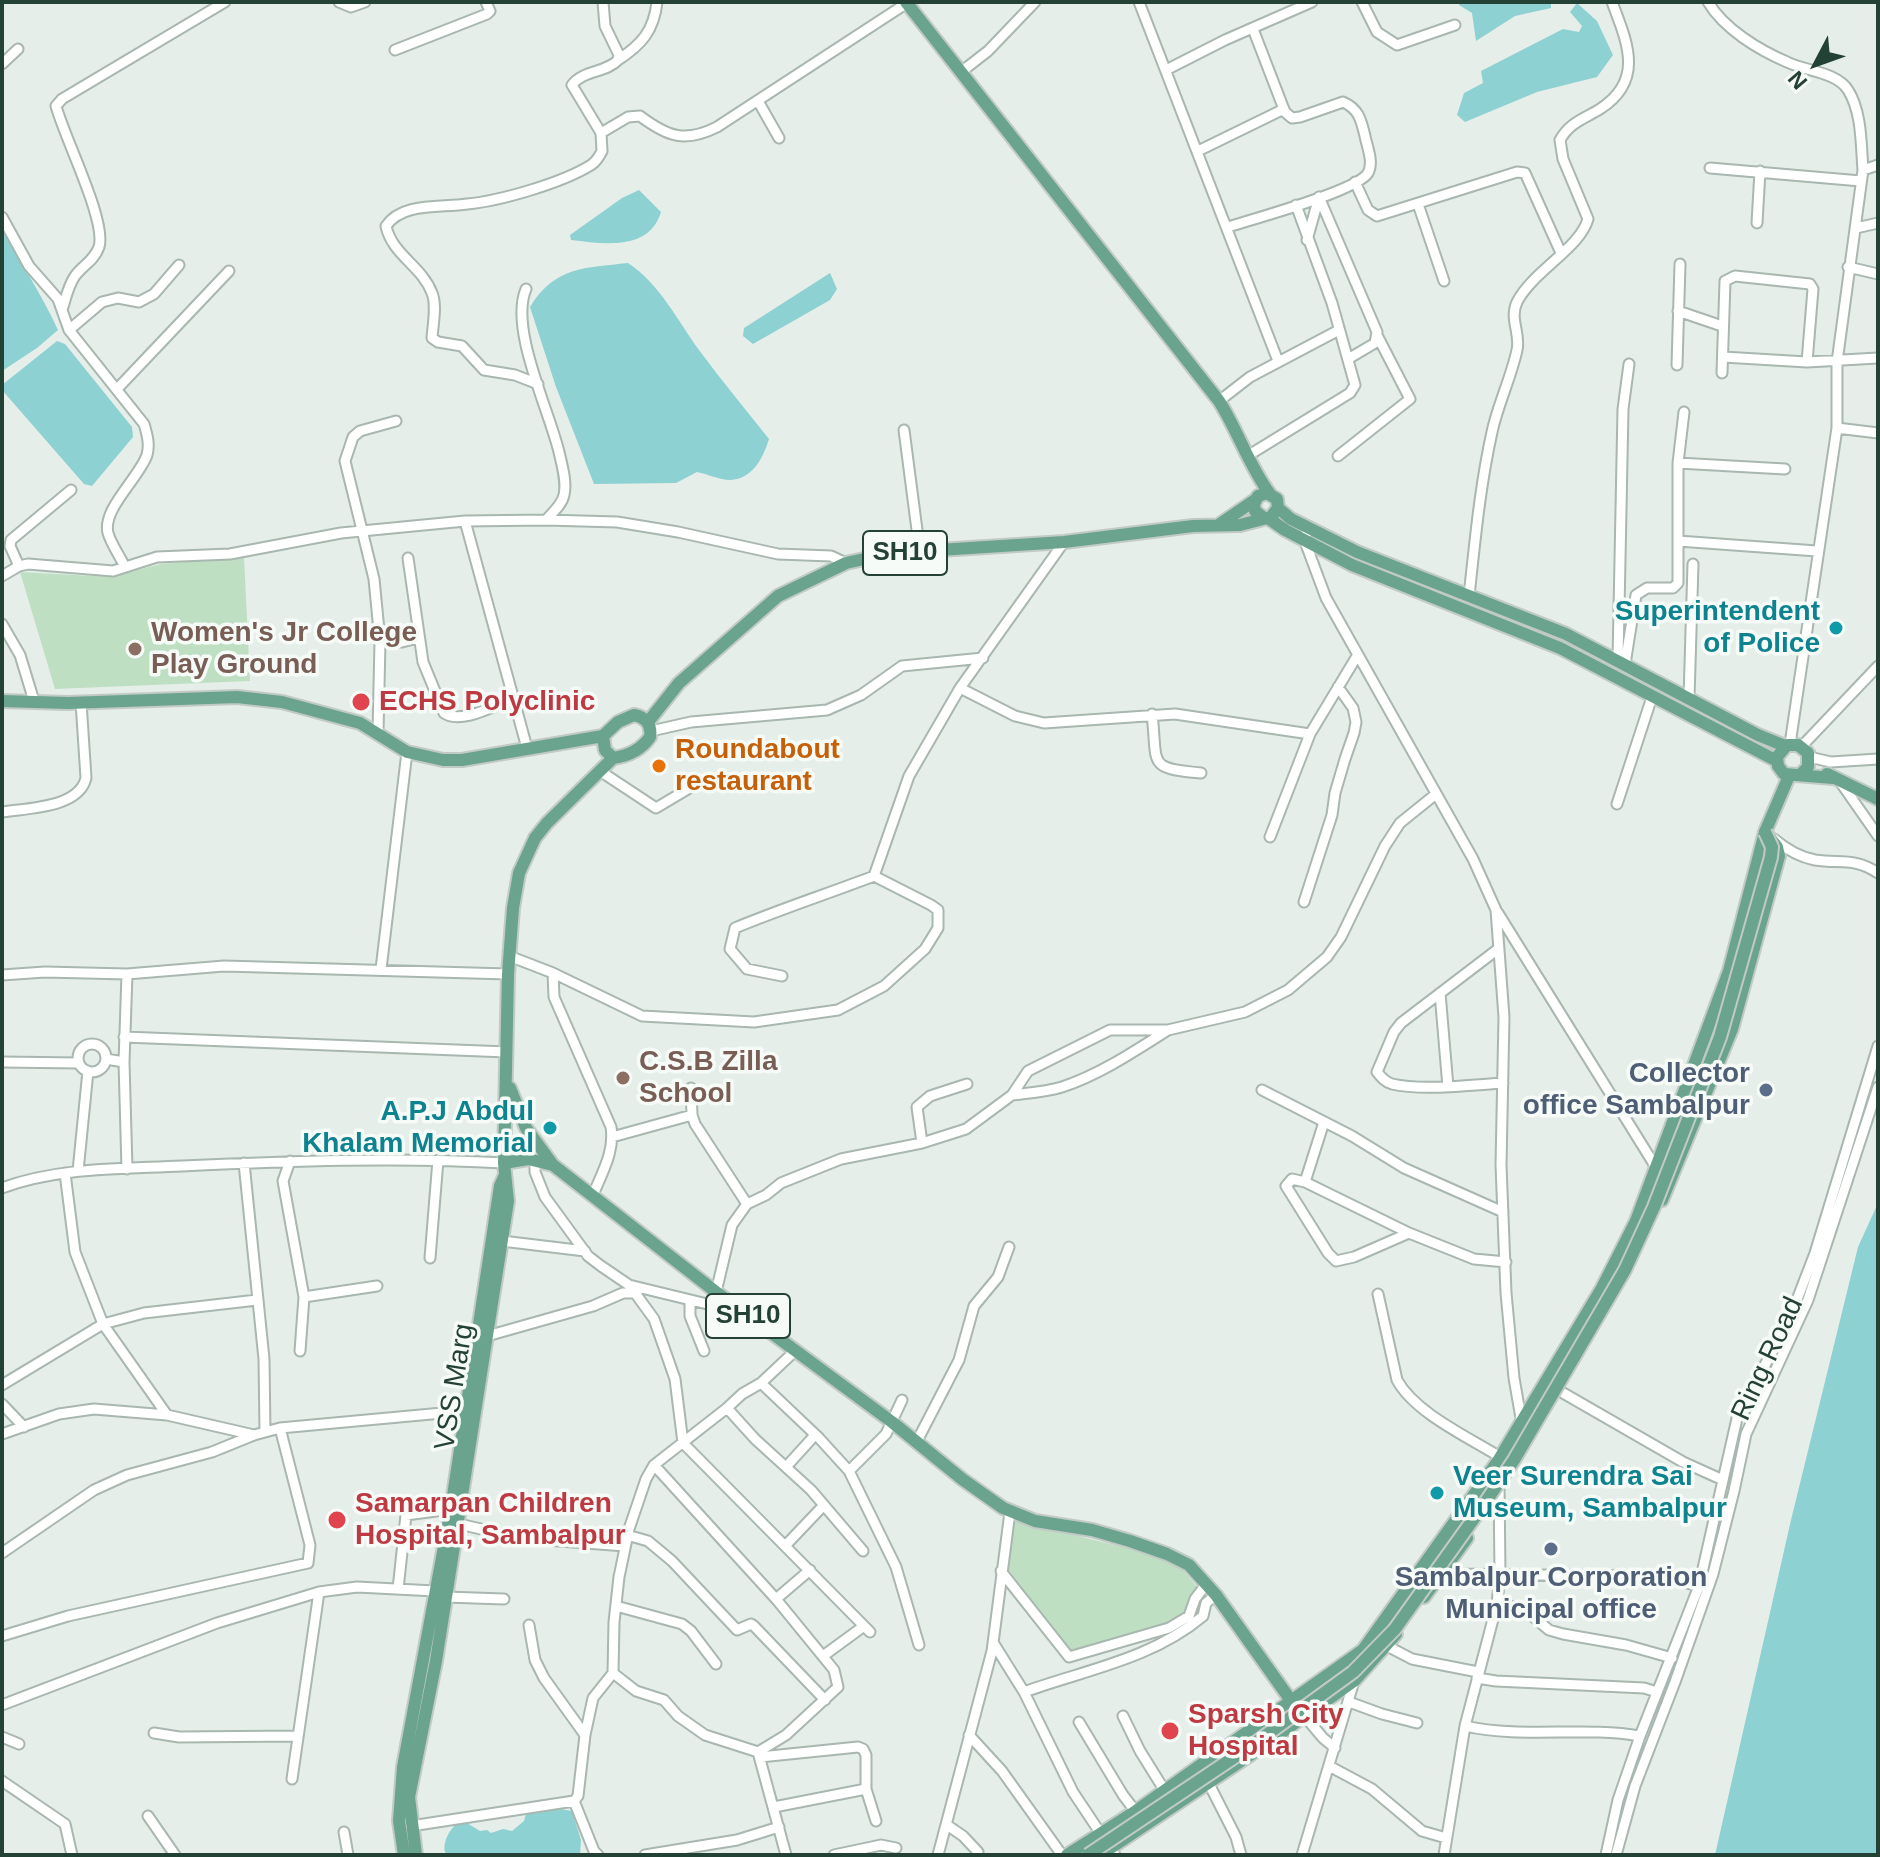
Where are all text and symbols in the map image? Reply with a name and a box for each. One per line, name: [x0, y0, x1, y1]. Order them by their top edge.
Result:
north arrow: [1776, 24, 1856, 104]
text: N: [1783, 66, 1812, 94]
road number: SH10: [863, 531, 947, 575]
place label: Superintendent of Police: [1615, 595, 1820, 661]
place label: Women's Jr College Play Ground: [151, 616, 417, 682]
marker: Superintendent of Police: [1827, 619, 1845, 637]
marker: Women's Jr College Play Ground: [126, 640, 144, 658]
place label: ECHS Polyclinic: [379, 685, 595, 719]
marker: ECHS Polyclinic: [350, 691, 372, 713]
place label: Roundabout restaurant: [675, 733, 840, 799]
marker: Roundabout restaurant: [650, 757, 668, 775]
place label: C.S.B Zilla School: [639, 1045, 777, 1111]
place label: Collector office Sambalpur: [1523, 1057, 1750, 1123]
marker: C.S.B Zilla School: [614, 1069, 632, 1087]
marker: Collector office Sambalpur: [1757, 1081, 1775, 1099]
place label: A.P.J Abdul Khalam Memorial: [302, 1095, 534, 1161]
marker: A.P.J Abdul Khalam Memorial: [541, 1119, 559, 1137]
street label: Ring Road: [1725, 1292, 1811, 1426]
road number: SH10: [706, 1294, 790, 1338]
street label: VSS Marg: [428, 1321, 482, 1453]
place label: Veer Surendra Sai Museum, Sambalpur: [1453, 1460, 1727, 1526]
marker: Veer Surendra Sai Museum, Sambalpur: [1428, 1484, 1446, 1502]
place label: Samarpan Children Hospital, Sambalpur: [355, 1487, 626, 1553]
marker: Samarpan Children Hospital, Sambalpur: [326, 1509, 348, 1531]
marker: Sambalpur Corporation Municipal office: [1542, 1540, 1560, 1558]
place label: Sambalpur Corporation Municipal office: [1395, 1561, 1707, 1627]
place label: Sparsh City Hospital: [1188, 1698, 1344, 1764]
marker: Sparsh City Hospital: [1159, 1720, 1181, 1742]

